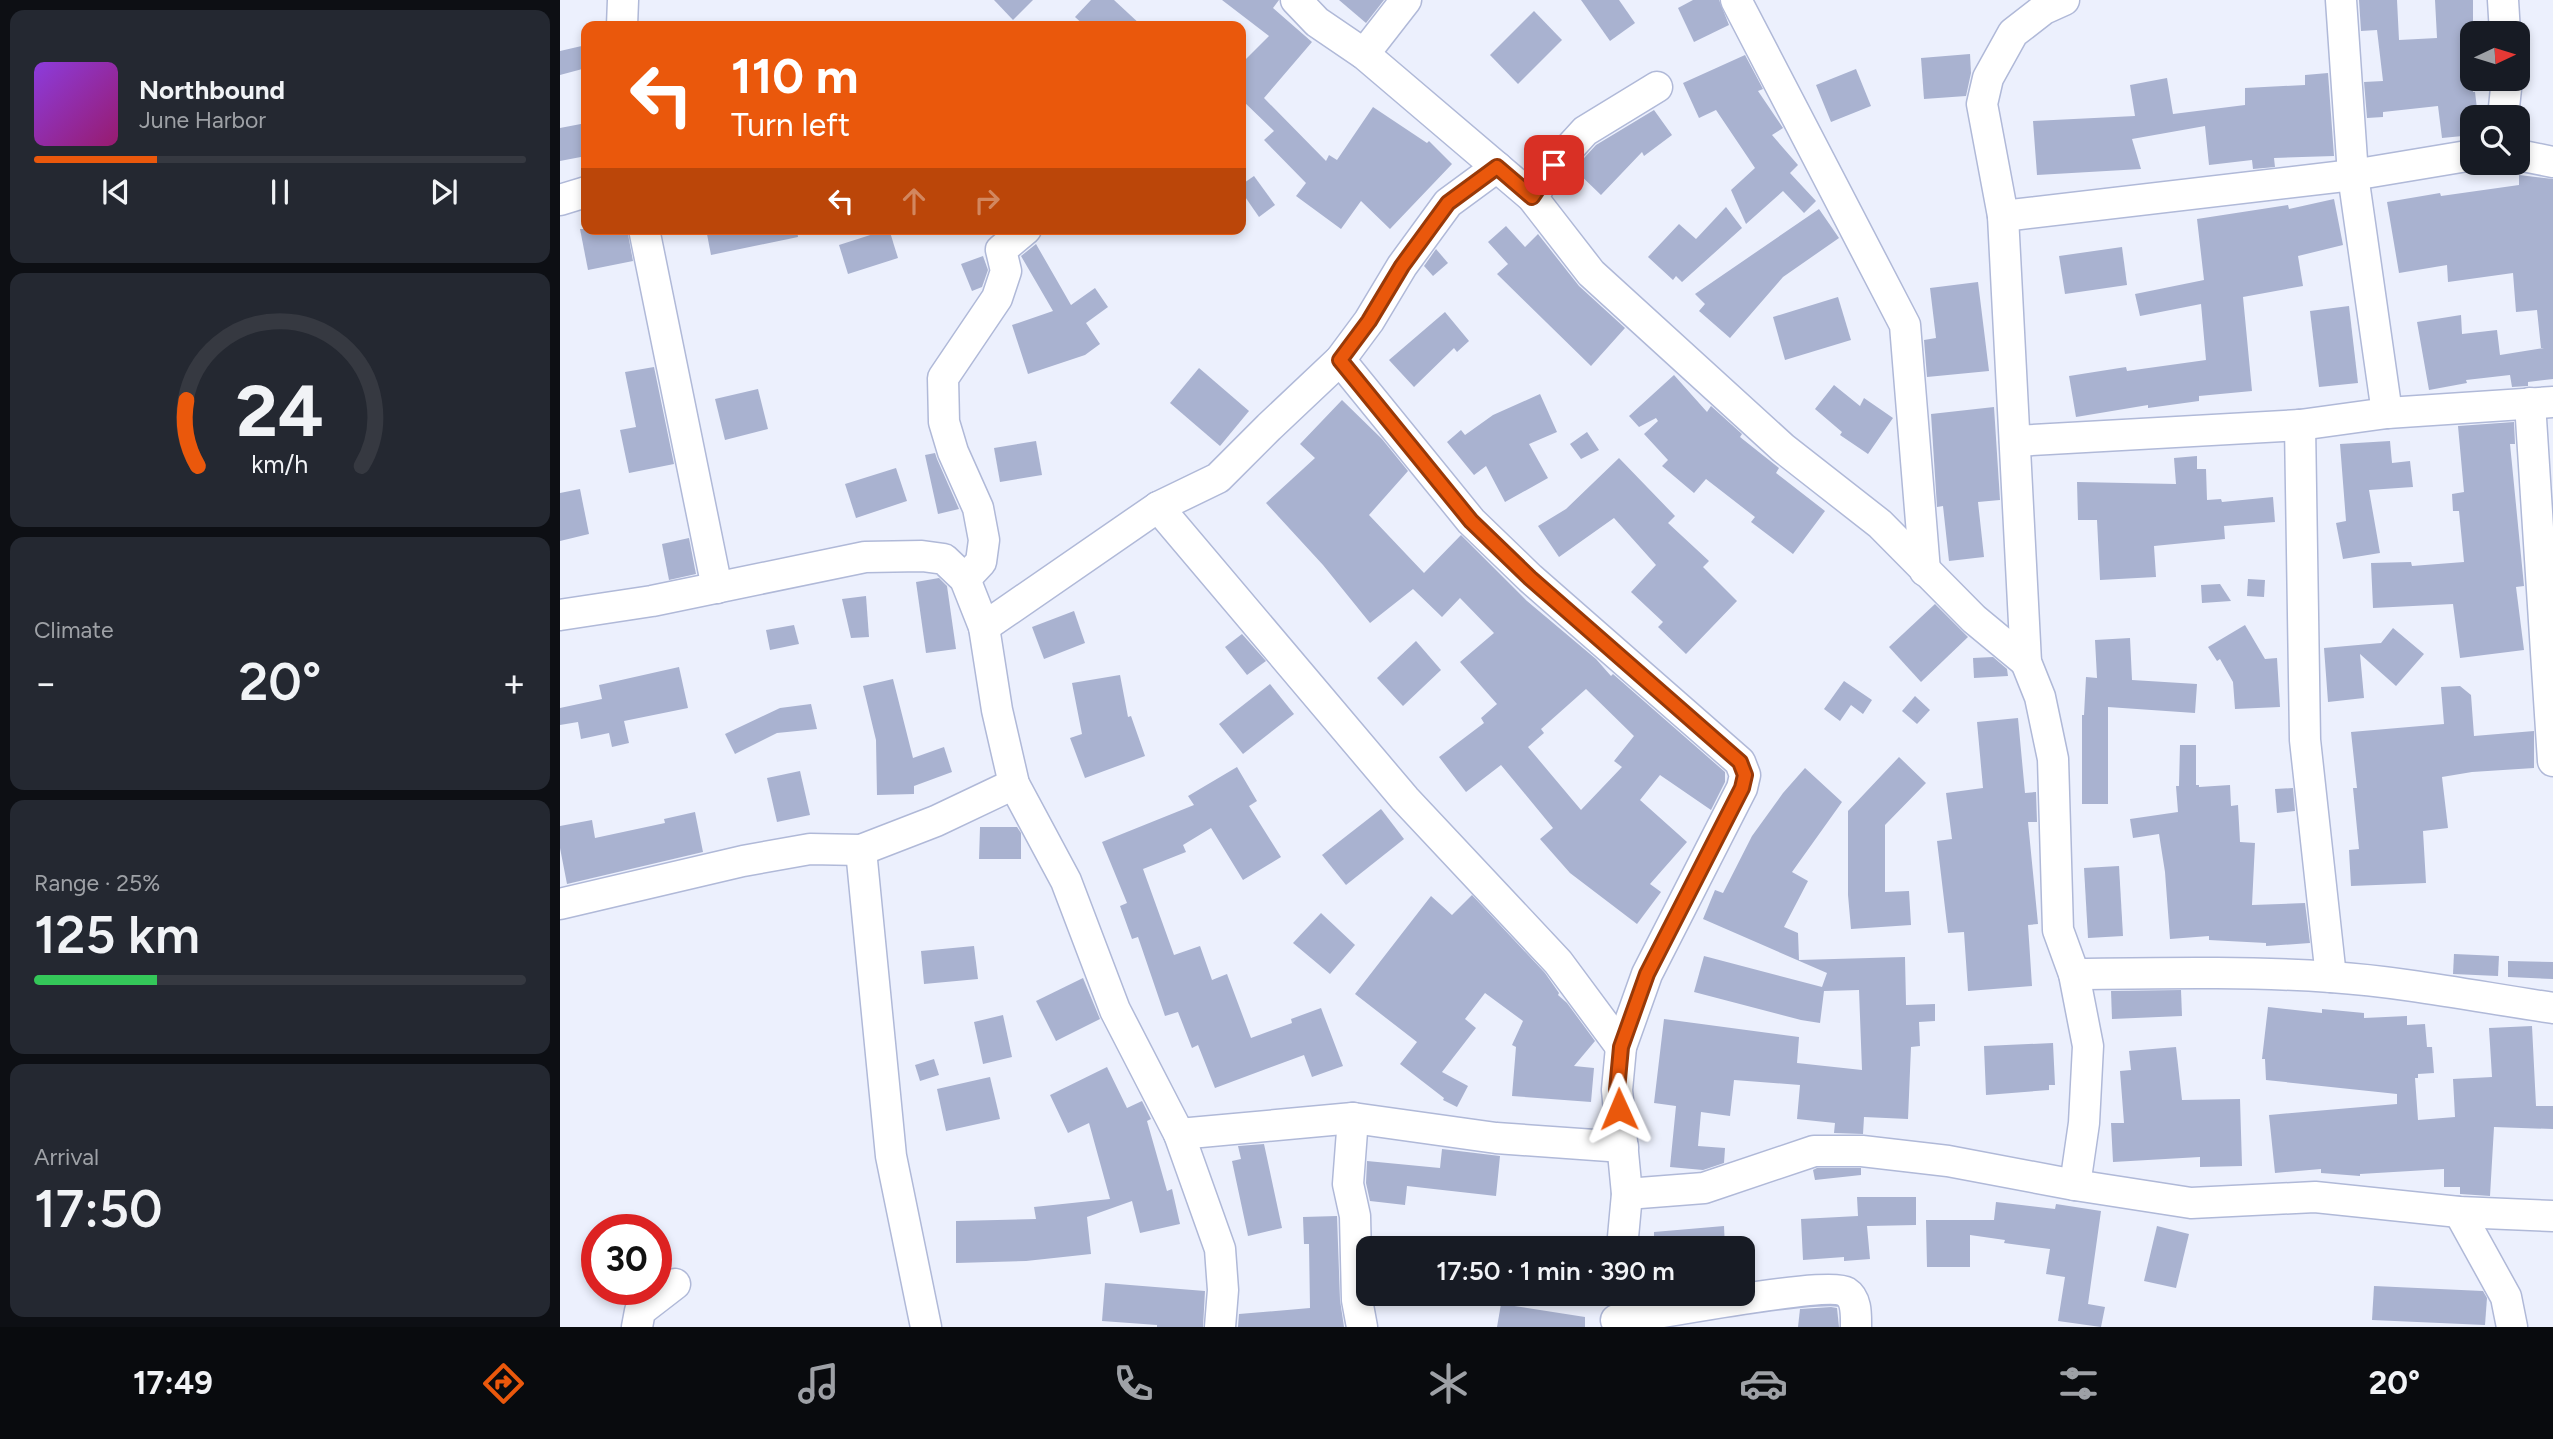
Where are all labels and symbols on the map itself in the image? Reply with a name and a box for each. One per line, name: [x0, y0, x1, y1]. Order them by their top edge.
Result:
north arrow: [2460, 21, 2530, 91]
pin: [1524, 135, 1584, 195]
position arrow: [1582, 1072, 1656, 1146]
speed limit sign: 30: [581, 1214, 672, 1305]

